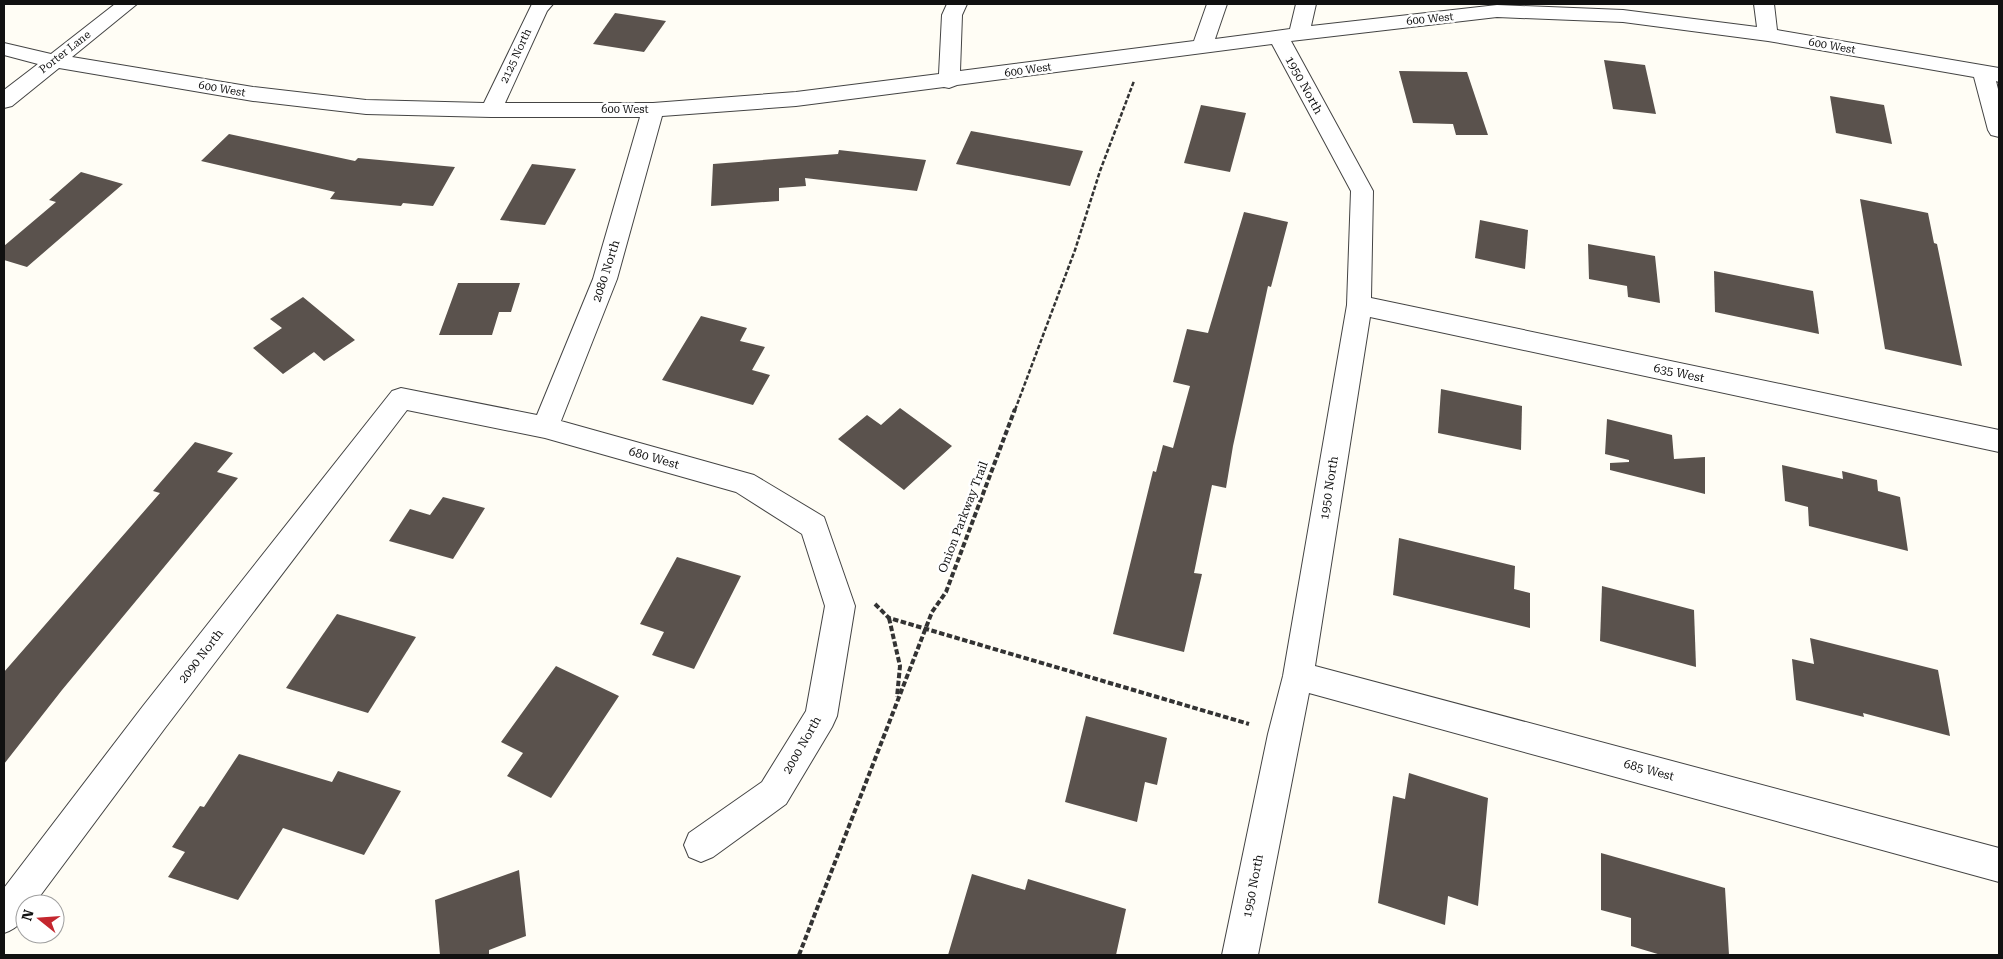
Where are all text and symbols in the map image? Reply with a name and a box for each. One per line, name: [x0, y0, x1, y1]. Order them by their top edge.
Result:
street label: 600 West: [1406, 10, 1454, 28]
street label: 2125 North: [498, 27, 534, 85]
street label: Porter Lane: [37, 28, 93, 76]
street label: 600 West: [1808, 35, 1856, 57]
street label: 1950 North: [1282, 54, 1326, 117]
street label: 600 West: [1004, 60, 1052, 80]
street label: 600 West: [198, 78, 246, 100]
street label: 600 West: [601, 103, 649, 116]
street label: 2080 North: [589, 238, 623, 304]
street label: 635 West: [1652, 361, 1706, 385]
street label: 680 West: [627, 444, 681, 472]
street label: 1950 North: [1317, 455, 1341, 521]
street label: Onion Parkway Trail: [935, 459, 991, 575]
street label: 2090 North: [176, 626, 226, 686]
street label: 2000 North: [780, 714, 824, 776]
street label: 685 West: [1622, 757, 1676, 784]
street label: 1950 North: [1240, 853, 1266, 919]
north arrow: [15, 894, 65, 944]
text: N: [18, 907, 37, 923]

